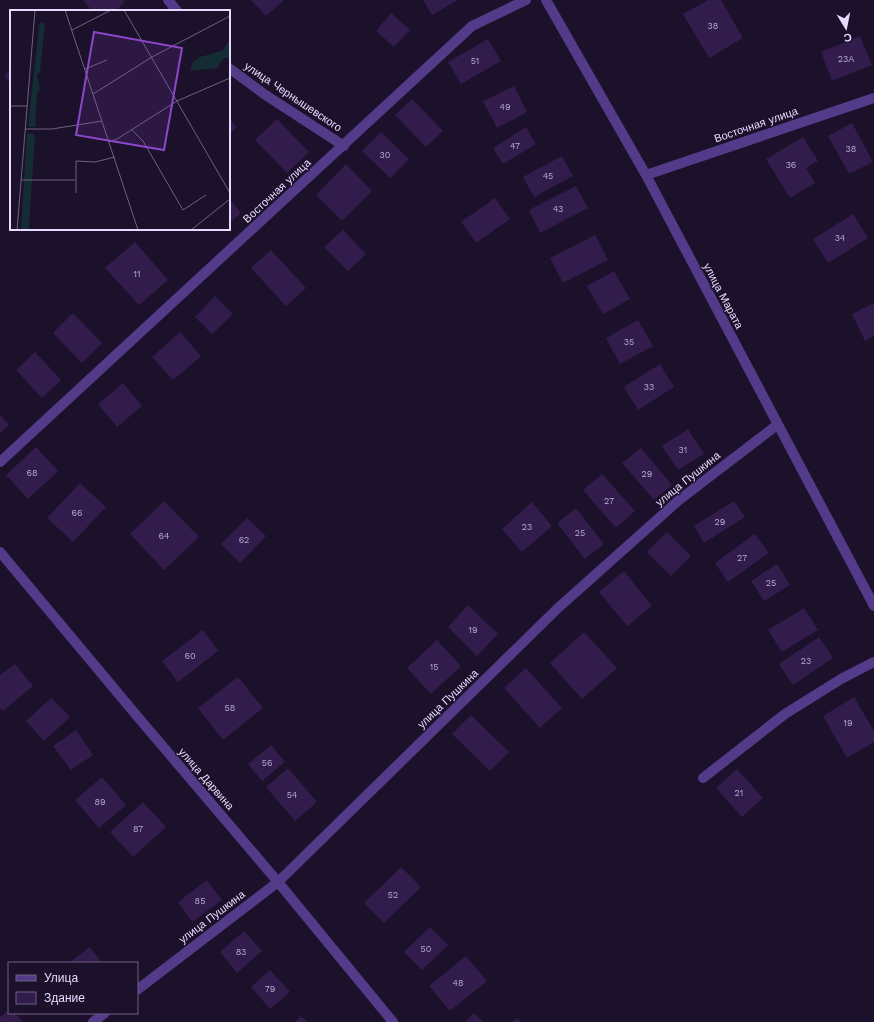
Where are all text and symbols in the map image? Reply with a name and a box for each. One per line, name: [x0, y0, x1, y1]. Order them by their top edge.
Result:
north arrow: [826, 8, 866, 48]
inset map: [10, 10, 230, 230]
house number: 38: [708, 21, 718, 31]
text: С: [843, 30, 853, 44]
house number: 23А: [838, 54, 854, 64]
house number: 51: [471, 56, 479, 66]
street label: улица Чернышевского: [242, 60, 344, 134]
house number: 49: [499, 102, 511, 112]
street label: Восточная улица: [712, 104, 800, 145]
house number: 47: [510, 141, 520, 151]
house number: 38: [846, 144, 856, 154]
house number: 30: [380, 150, 391, 160]
street label: Восточная улица: [241, 156, 314, 226]
house number: 36: [786, 160, 796, 170]
house number: 45: [543, 171, 553, 181]
house number: 43: [553, 204, 563, 214]
house number: 34: [835, 233, 846, 243]
street label: улица Марата: [700, 261, 746, 332]
house number: 11: [133, 269, 141, 279]
house number: 35: [624, 337, 634, 347]
house number: 33: [644, 382, 654, 392]
house number: 31: [679, 445, 687, 455]
street label: улица Пушкина: [653, 448, 724, 509]
house number: 68: [26, 468, 38, 478]
house number: 29: [642, 469, 652, 479]
house number: 27: [604, 496, 614, 506]
house number: 66: [72, 508, 82, 518]
house number: 29: [715, 517, 725, 527]
house number: 23: [522, 522, 532, 532]
house number: 25: [575, 528, 585, 538]
house number: 64: [159, 531, 170, 541]
house number: 62: [239, 535, 249, 545]
house number: 27: [737, 553, 747, 563]
house number: 25: [766, 578, 776, 588]
house number: 19: [468, 625, 478, 635]
house number: 60: [184, 651, 196, 661]
house number: 23: [801, 656, 811, 666]
house number: 15: [430, 662, 438, 672]
street label: улица Пушкина: [415, 666, 482, 731]
house number: 58: [225, 703, 235, 713]
house number: 19: [843, 718, 853, 728]
street label: улица Дарвина: [176, 745, 237, 813]
house number: 56: [262, 758, 272, 768]
house number: 21: [735, 788, 743, 798]
house number: 54: [287, 790, 298, 800]
house number: 89: [94, 797, 106, 807]
house number: 87: [133, 824, 143, 834]
street label: улица Пушкина: [176, 887, 248, 946]
house number: 52: [388, 890, 398, 900]
house number: 85: [195, 896, 205, 906]
house number: 50: [421, 944, 432, 954]
house number: 83: [236, 947, 246, 957]
legend: [8, 962, 138, 1014]
text: Улица: [44, 971, 78, 985]
house number: 48: [452, 978, 464, 988]
house number: 79: [265, 984, 275, 994]
text: Здание: [44, 991, 85, 1005]

